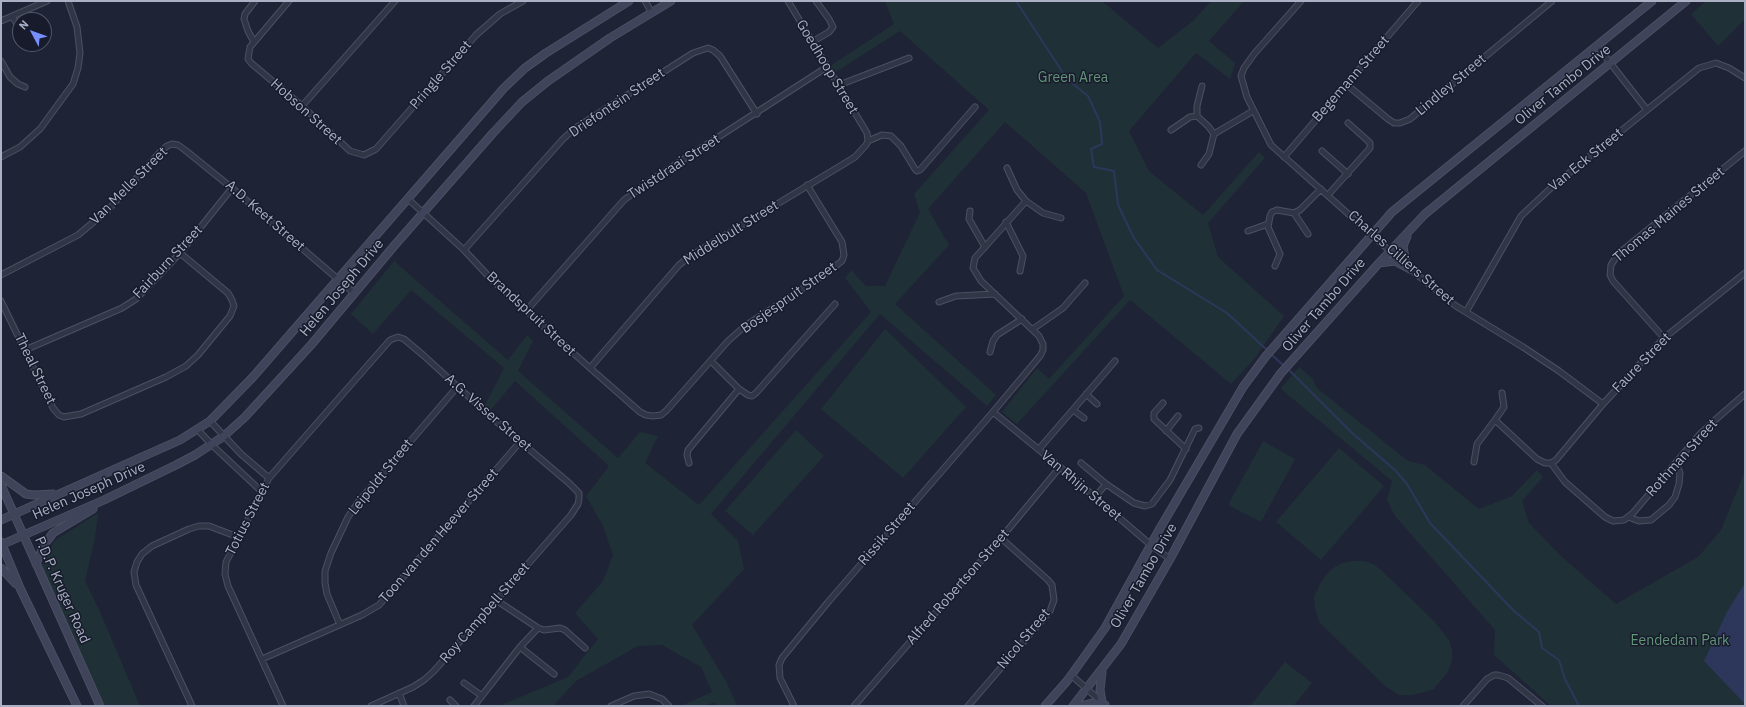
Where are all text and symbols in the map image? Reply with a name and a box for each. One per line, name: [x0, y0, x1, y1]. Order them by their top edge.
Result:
north arrow: [12, 12, 52, 52]
text: N: [16, 17, 32, 32]
street label: Goedhoop Street: [792, 17, 862, 117]
street label: Begemann Street: [1309, 32, 1393, 126]
street label: Pringle Street: [407, 37, 475, 113]
street label: Oliver Tambo Drive: [1512, 41, 1614, 129]
street label: Lindley Street: [1412, 51, 1490, 119]
street label: Driefontein Street: [566, 65, 668, 141]
park label: Green Area: [1038, 70, 1108, 86]
street label: Hobson Street: [267, 76, 345, 148]
street label: Van Eck Street: [1545, 125, 1627, 195]
street label: Twistdraai Street: [625, 131, 723, 203]
street label: Van Melle Street: [87, 144, 171, 228]
street label: Thomas Maines Street: [1610, 164, 1728, 266]
street label: A.D. Keet Street: [222, 177, 308, 255]
street label: Middelbult Street: [680, 197, 782, 269]
street label: Charles Cilliers Street: [1344, 207, 1458, 309]
street label: Fairburn Street: [130, 222, 206, 302]
street label: Helen Joseph Drive: [296, 236, 388, 340]
street label: Oliver Tambo Drive: [1279, 255, 1369, 355]
street label: Bosjespruit Street: [738, 259, 840, 337]
street label: Brandspruit Street: [483, 268, 579, 360]
street label: Faure Street: [1609, 329, 1675, 397]
street label: Theal Street: [11, 331, 59, 407]
street label: A.G. Visser Street: [441, 371, 535, 455]
street label: Rothman Street: [1643, 416, 1721, 500]
street label: Leipoldt Street: [345, 436, 417, 518]
street label: Van Rhijn Street: [1037, 447, 1125, 525]
street label: Helen Joseph Drive: [30, 459, 148, 523]
street label: Toon van den Heever Street: [376, 465, 502, 607]
street label: Totius Street: [222, 480, 274, 558]
street label: Rissik Street: [855, 499, 919, 569]
street label: Oliver Tambo Drive: [1107, 520, 1181, 632]
street label: Alfred Robertson Street: [903, 526, 1013, 648]
street label: P.D.P. Kruger Road: [31, 534, 93, 646]
street label: Roy Campbell Street: [437, 559, 533, 667]
street label: Nicol Street: [994, 605, 1054, 673]
park label: Eendedam Park: [1631, 633, 1729, 649]

